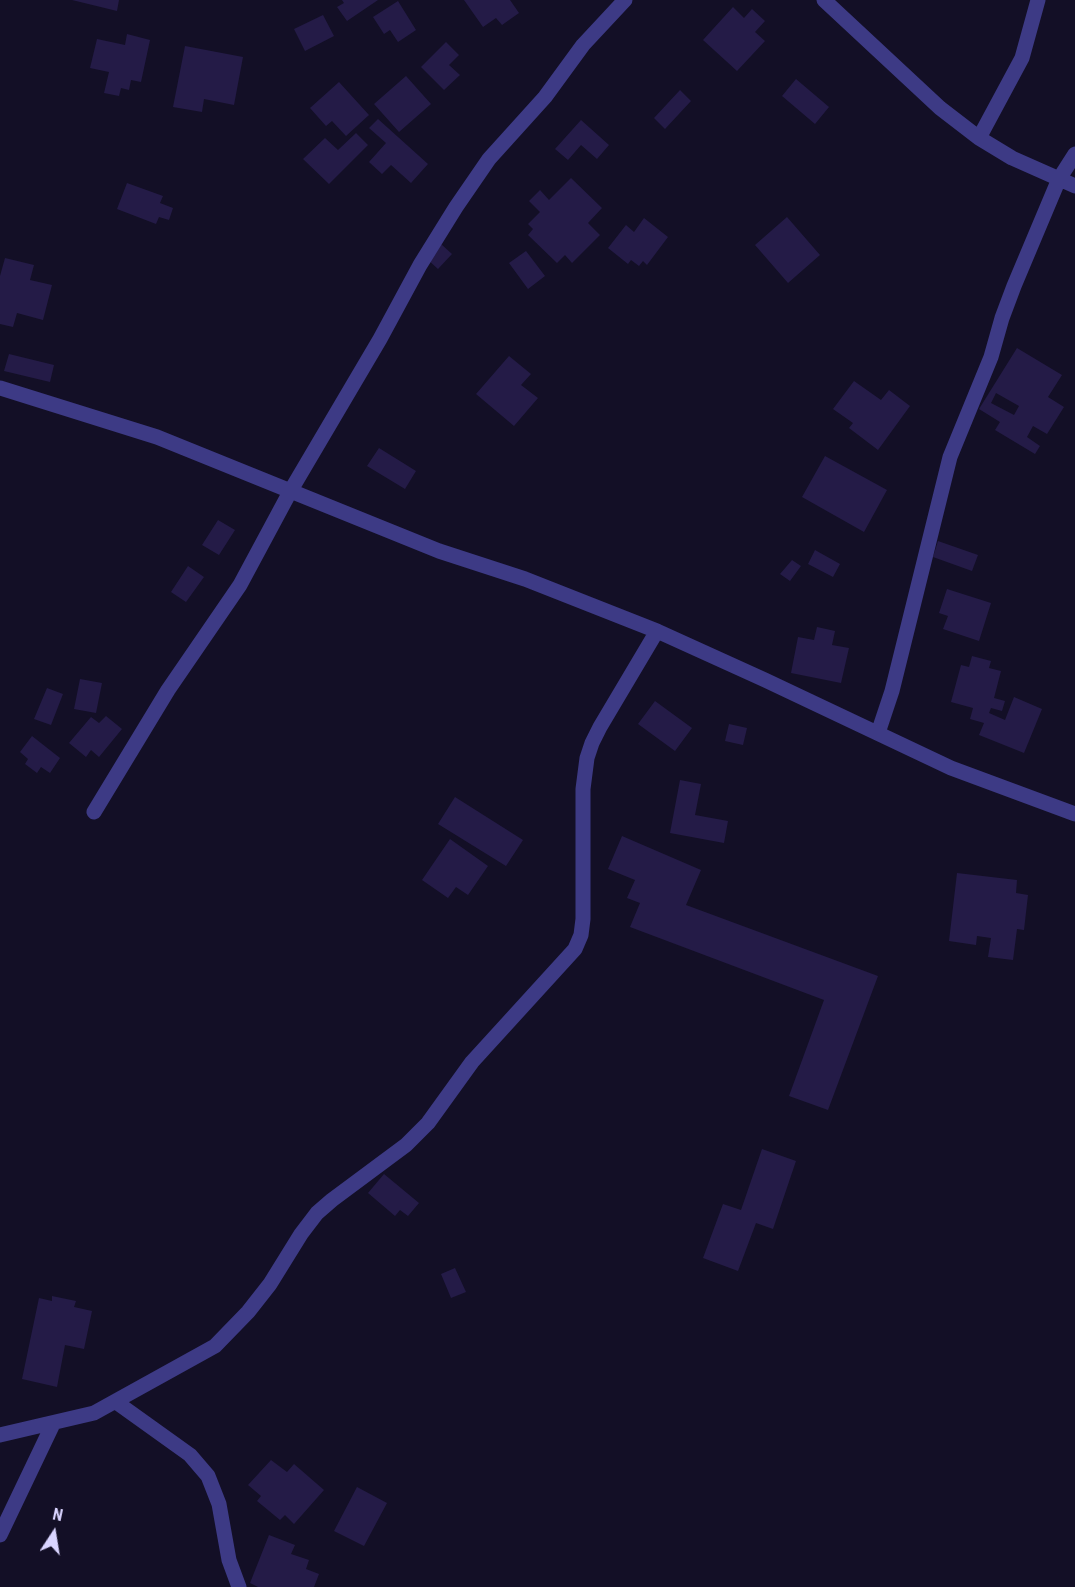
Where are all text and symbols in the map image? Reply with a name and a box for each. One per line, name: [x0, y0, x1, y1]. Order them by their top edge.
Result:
north arrow: [24, 1503, 84, 1563]
text: N: [51, 1505, 65, 1525]

